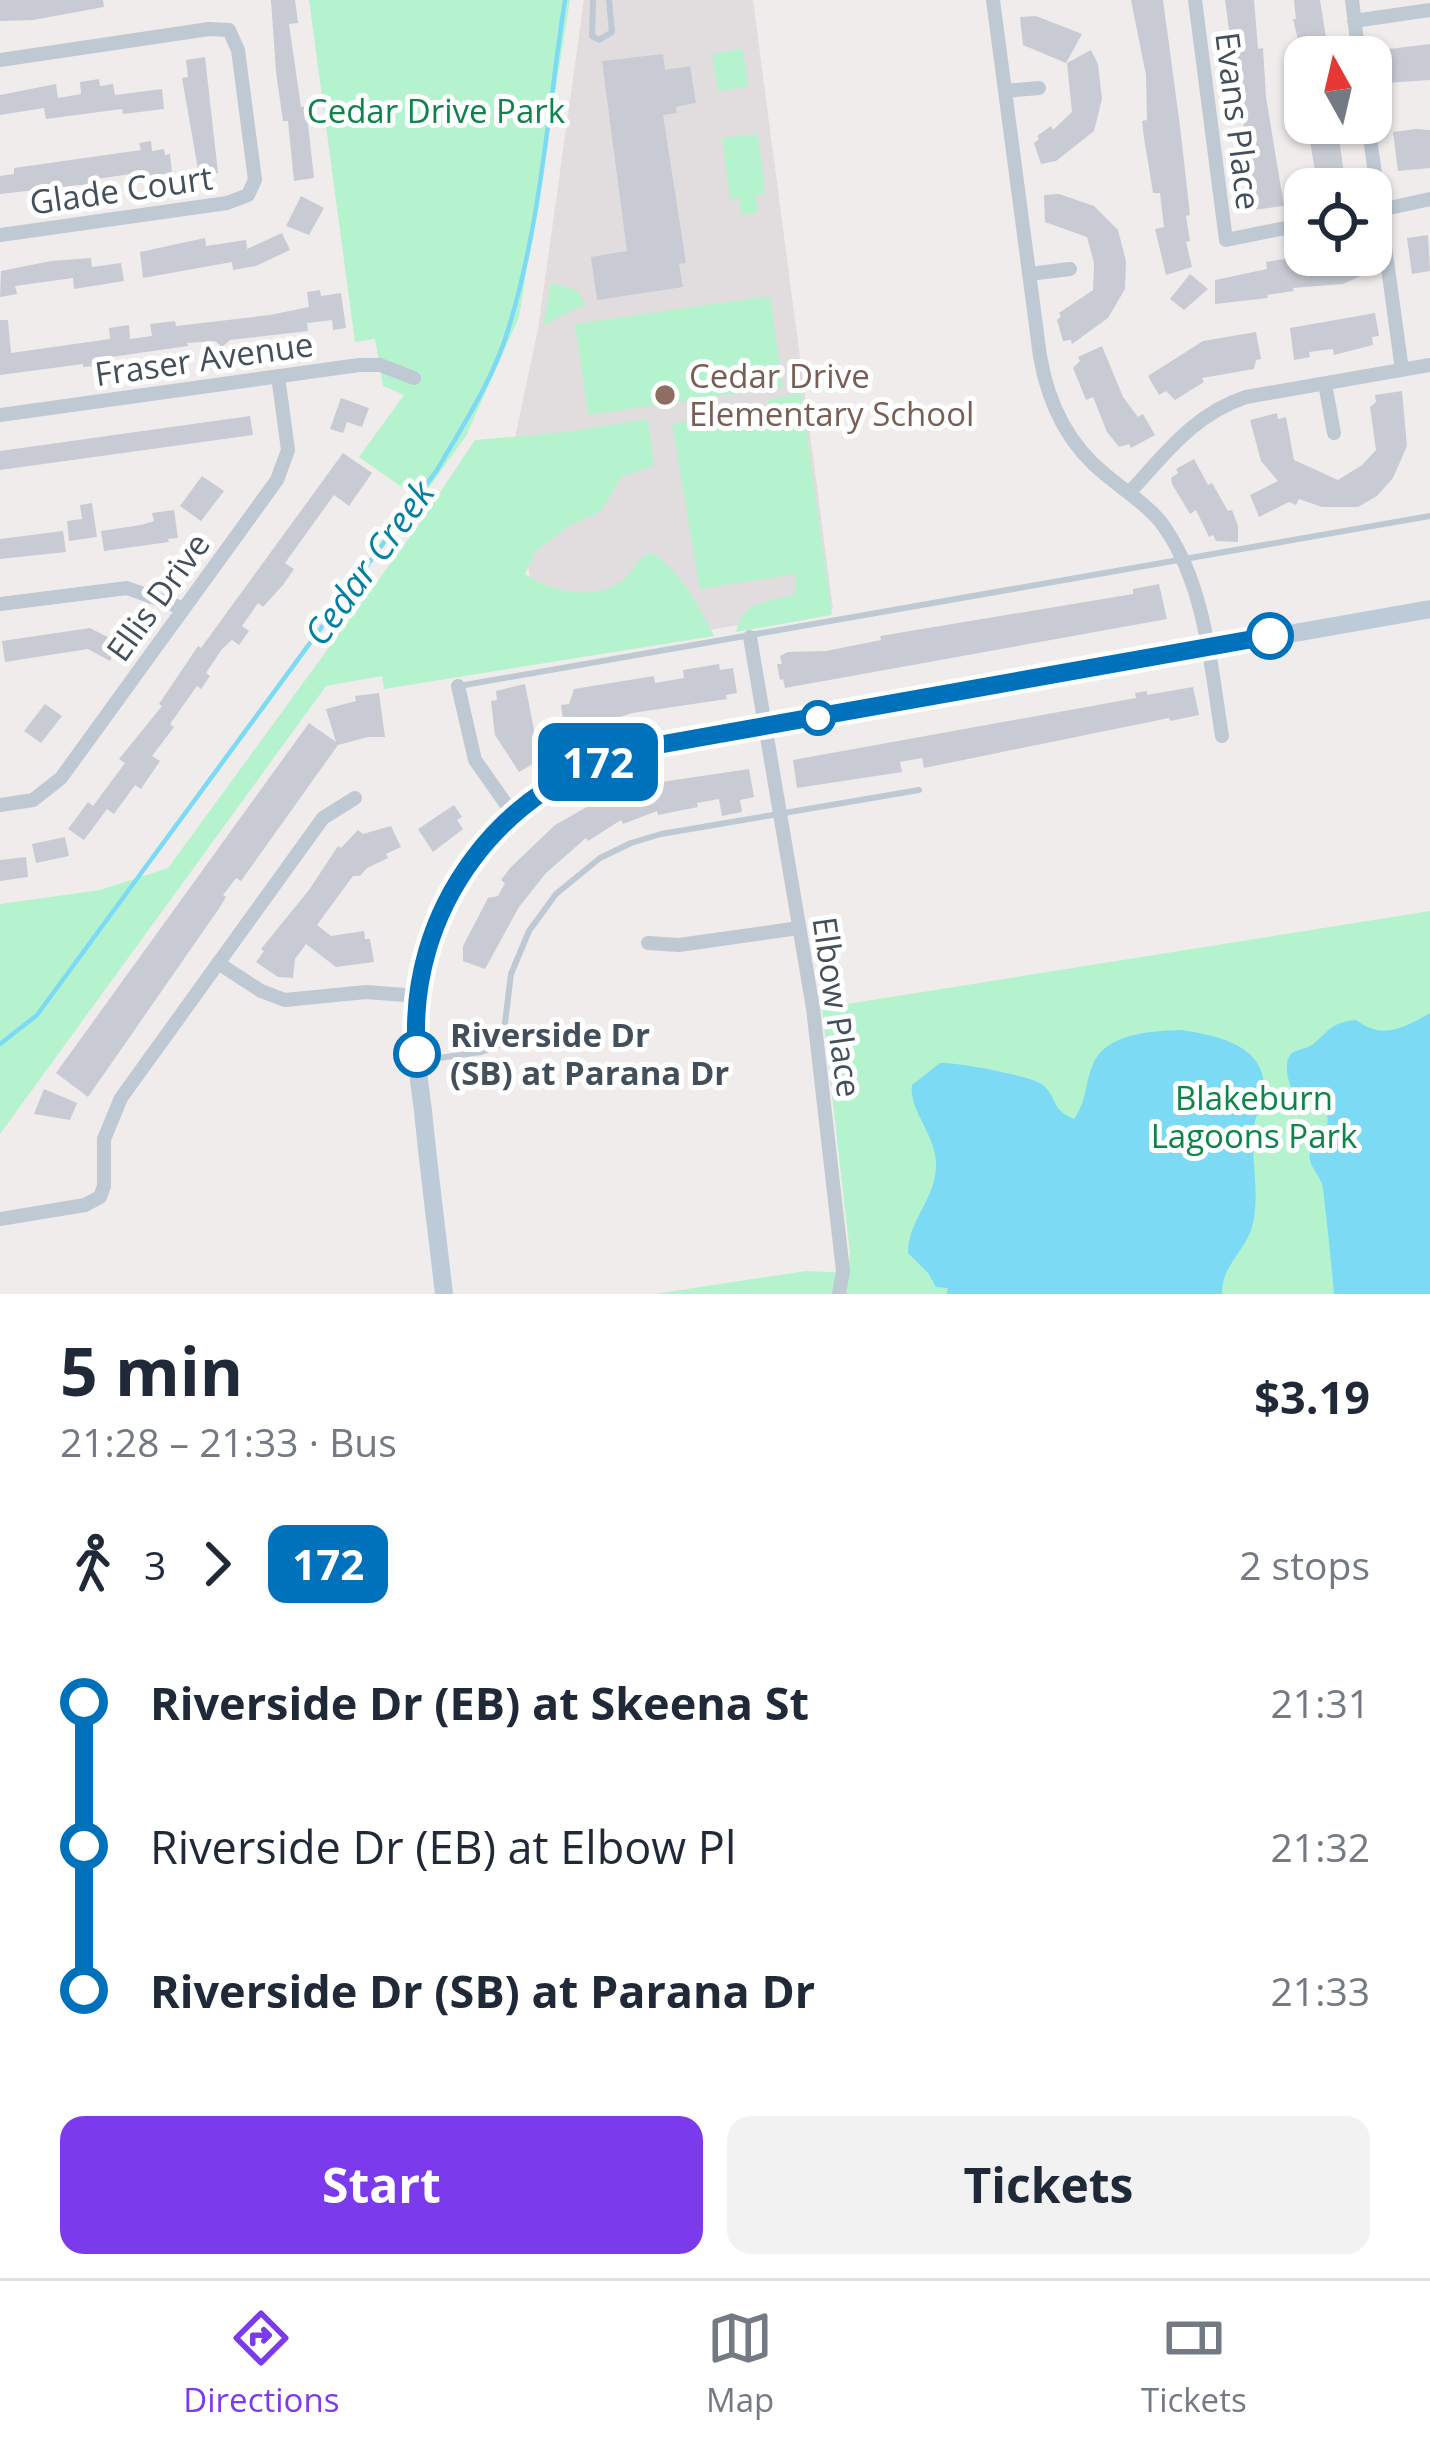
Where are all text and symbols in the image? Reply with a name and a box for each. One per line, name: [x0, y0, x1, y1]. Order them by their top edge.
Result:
street label: Evans Place: [1205, 30, 1272, 212]
north arrow: [1284, 36, 1392, 144]
map controls: [1284, 36, 1392, 276]
park label: Cedar Drive Park: [307, 88, 566, 133]
street label: Glade Court: [27, 154, 215, 225]
button: locate: [1284, 168, 1392, 276]
street label: Fraser Avenue: [92, 321, 316, 396]
place label: Cedar Drive Elementary School: [689, 353, 974, 436]
marker: Cedar Drive Elementary School: [652, 382, 678, 408]
water label: Cedar Creek: [292, 469, 446, 655]
street label: Ellis Drive: [96, 523, 219, 670]
unlabelled marker: [1248, 614, 1292, 658]
unlabelled marker: [802, 702, 834, 734]
line badge: 172: [529, 723, 667, 801]
text: 172: [562, 733, 634, 790]
street label: Elbow Place: [803, 914, 872, 1100]
place label: Riverside Dr (SB) at Parana Dr: [450, 1012, 729, 1095]
marker: Riverside Dr (SB) at Parana Dr: [395, 1032, 439, 1076]
park label: Blakeburn Lagoons Park: [1151, 1075, 1358, 1158]
text: 5 min: [60, 1325, 243, 1415]
text: $3.19: [1254, 1366, 1370, 1427]
text: 21:28 – 21:33 · Bus: [60, 1415, 397, 1468]
icon: walk: [60, 1531, 126, 1597]
icon: forward: [184, 1531, 250, 1597]
text: 172: [292, 1535, 364, 1592]
text: 3: [144, 1538, 166, 1591]
text: 2 stops: [1239, 1538, 1370, 1591]
text: Riverside Dr (EB) at Skeena St: [150, 1672, 809, 1733]
text: 21:31: [1271, 1676, 1370, 1729]
text: Riverside Dr (EB) at Elbow Pl: [150, 1816, 736, 1877]
text: 21:32: [1271, 1820, 1370, 1873]
text: Riverside Dr (SB) at Parana Dr: [150, 1960, 815, 2021]
text: 21:33: [1271, 1964, 1370, 2017]
button: Start: [60, 2116, 703, 2254]
button: Tickets: [727, 2116, 1370, 2254]
tab: Directions: [183, 2305, 339, 2422]
tab: Map: [706, 2305, 774, 2422]
tab: Tickets: [1141, 2305, 1247, 2422]

